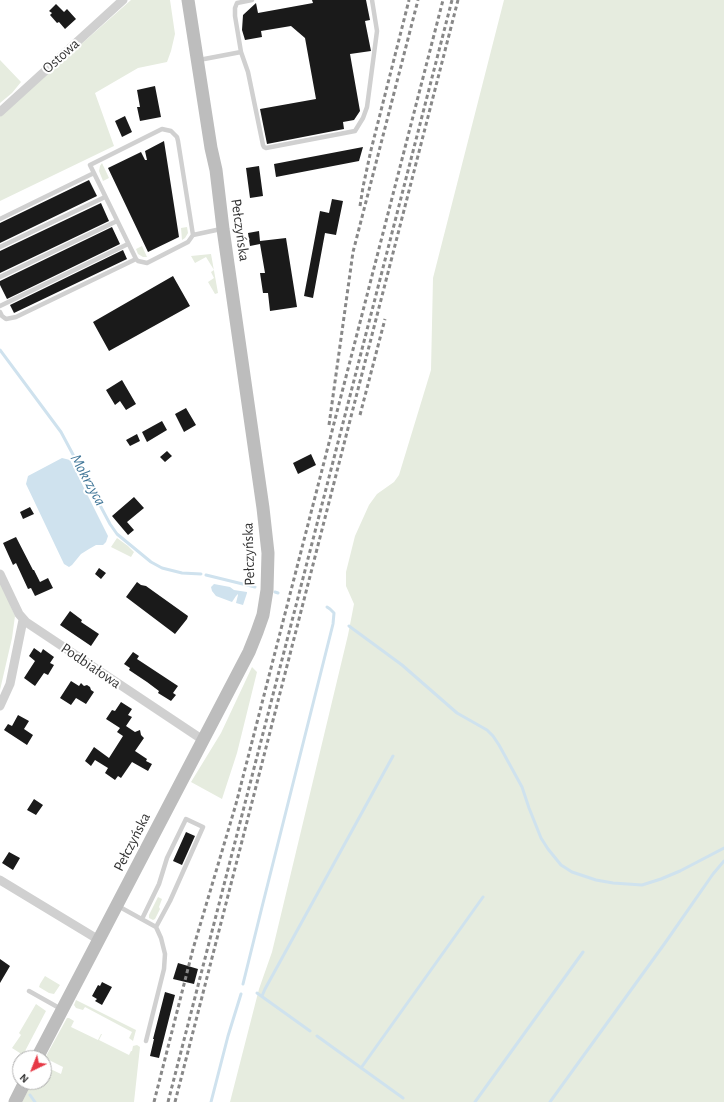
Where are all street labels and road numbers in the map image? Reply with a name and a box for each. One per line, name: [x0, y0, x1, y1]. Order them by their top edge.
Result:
street label: Ostowa: [39, 35, 83, 77]
street label: Pełczyńska: [227, 198, 253, 262]
street label: Pełczyńska: [239, 522, 259, 586]
street label: Podbiałowa: [58, 639, 124, 693]
street label: Pełczyńska: [110, 810, 154, 874]

